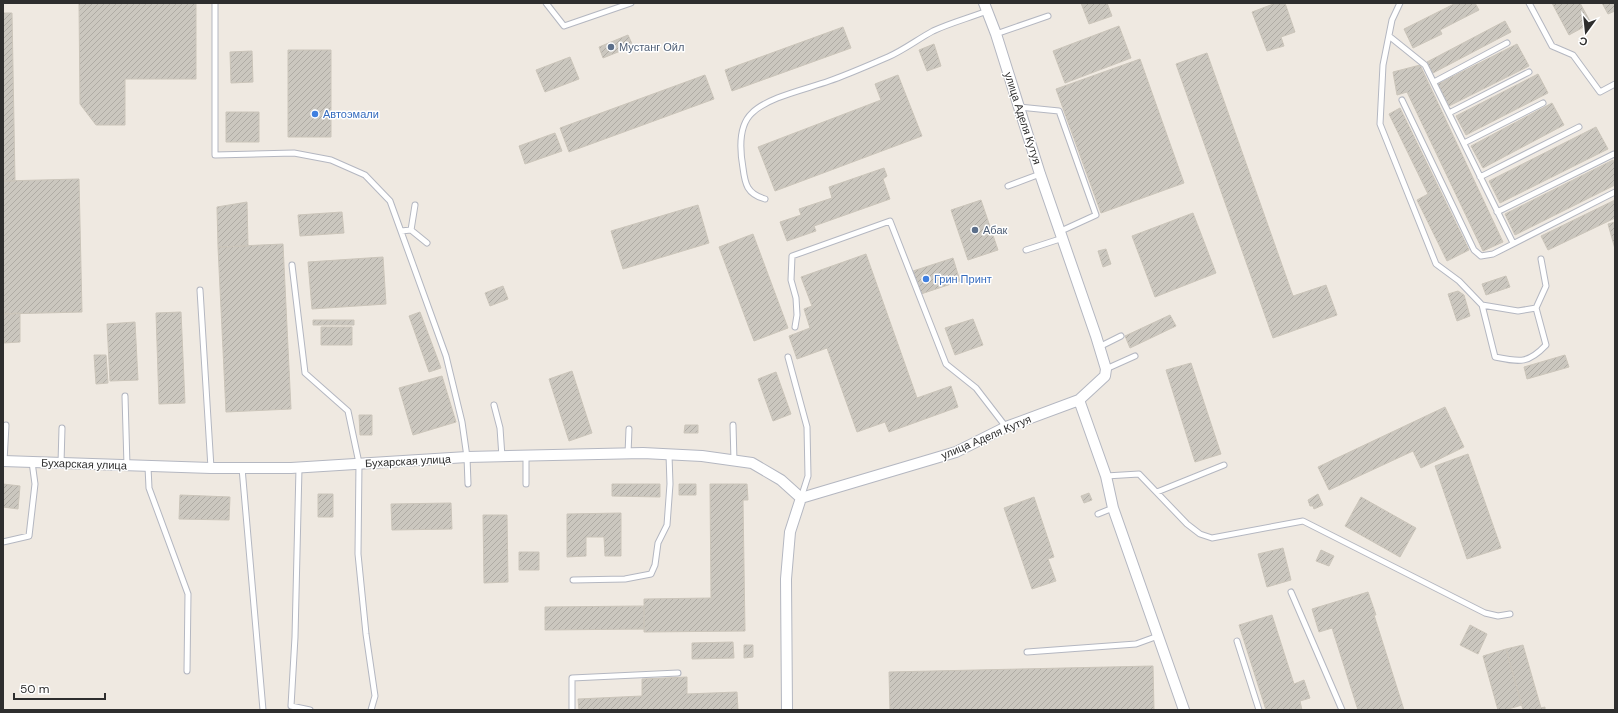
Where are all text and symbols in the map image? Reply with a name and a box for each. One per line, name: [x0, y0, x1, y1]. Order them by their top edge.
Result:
north arrow: [1566, 12, 1606, 52]
text: С: [1578, 34, 1589, 49]
place label: Мустанг Ойл: [619, 40, 684, 54]
marker: Мустанг Ойл: [606, 42, 616, 52]
street label: улица Аделя Кутуя: [1001, 70, 1045, 166]
place label: Автоэмали: [323, 107, 379, 121]
marker: Автоэмали: [310, 109, 320, 119]
place label: Абак: [983, 223, 1008, 237]
marker: Абак: [970, 225, 980, 235]
place label: Грин Принт: [934, 272, 992, 286]
marker: Грин Принт: [921, 274, 931, 284]
street label: улица Аделя Кутуя: [939, 412, 1033, 462]
street label: Бухарская улица: [365, 452, 452, 470]
street label: Бухарская улица: [41, 456, 128, 473]
scale bar: [14, 675, 105, 701]
text: 50 m: [20, 681, 49, 697]

